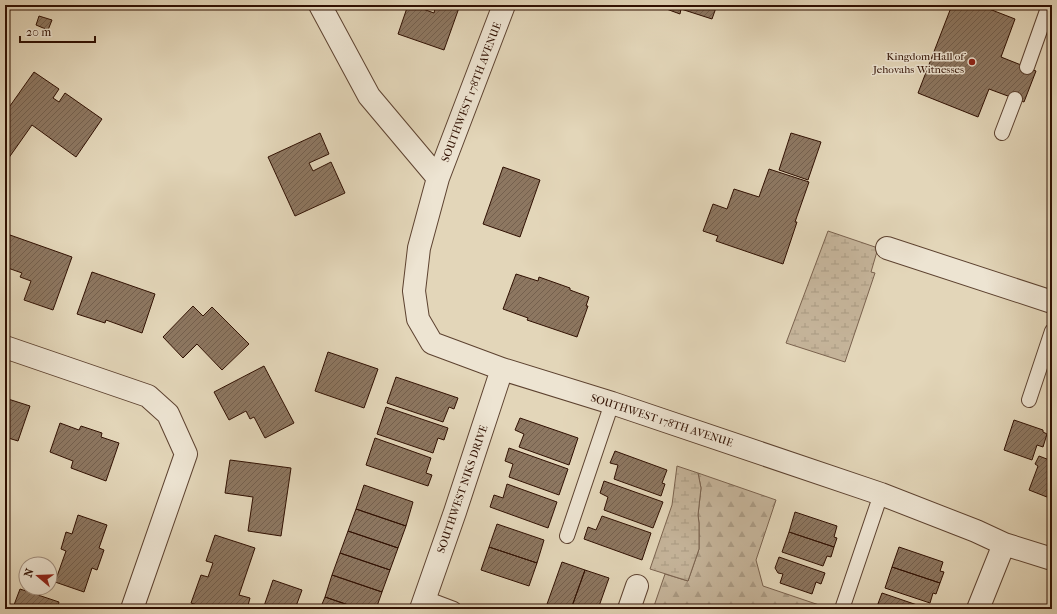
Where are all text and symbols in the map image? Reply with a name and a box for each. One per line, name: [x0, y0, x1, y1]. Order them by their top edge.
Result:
scale bar: [20, 18, 95, 44]
street label: SOUTHWEST 178TH AVENUE: [439, 20, 504, 164]
text: 20 m: [26, 25, 51, 39]
place label: Kingdom Hall of Jehovahs Witnesses: [872, 50, 966, 76]
marker: Kingdom Hall of Jehovahs Witnesses: [967, 57, 977, 67]
street label: SOUTHWEST 178TH AVENUE: [589, 391, 735, 450]
street label: SOUTHWEST NIKS DRIVE: [434, 423, 491, 555]
north arrow: [18, 556, 58, 596]
text: N: [22, 566, 37, 579]

